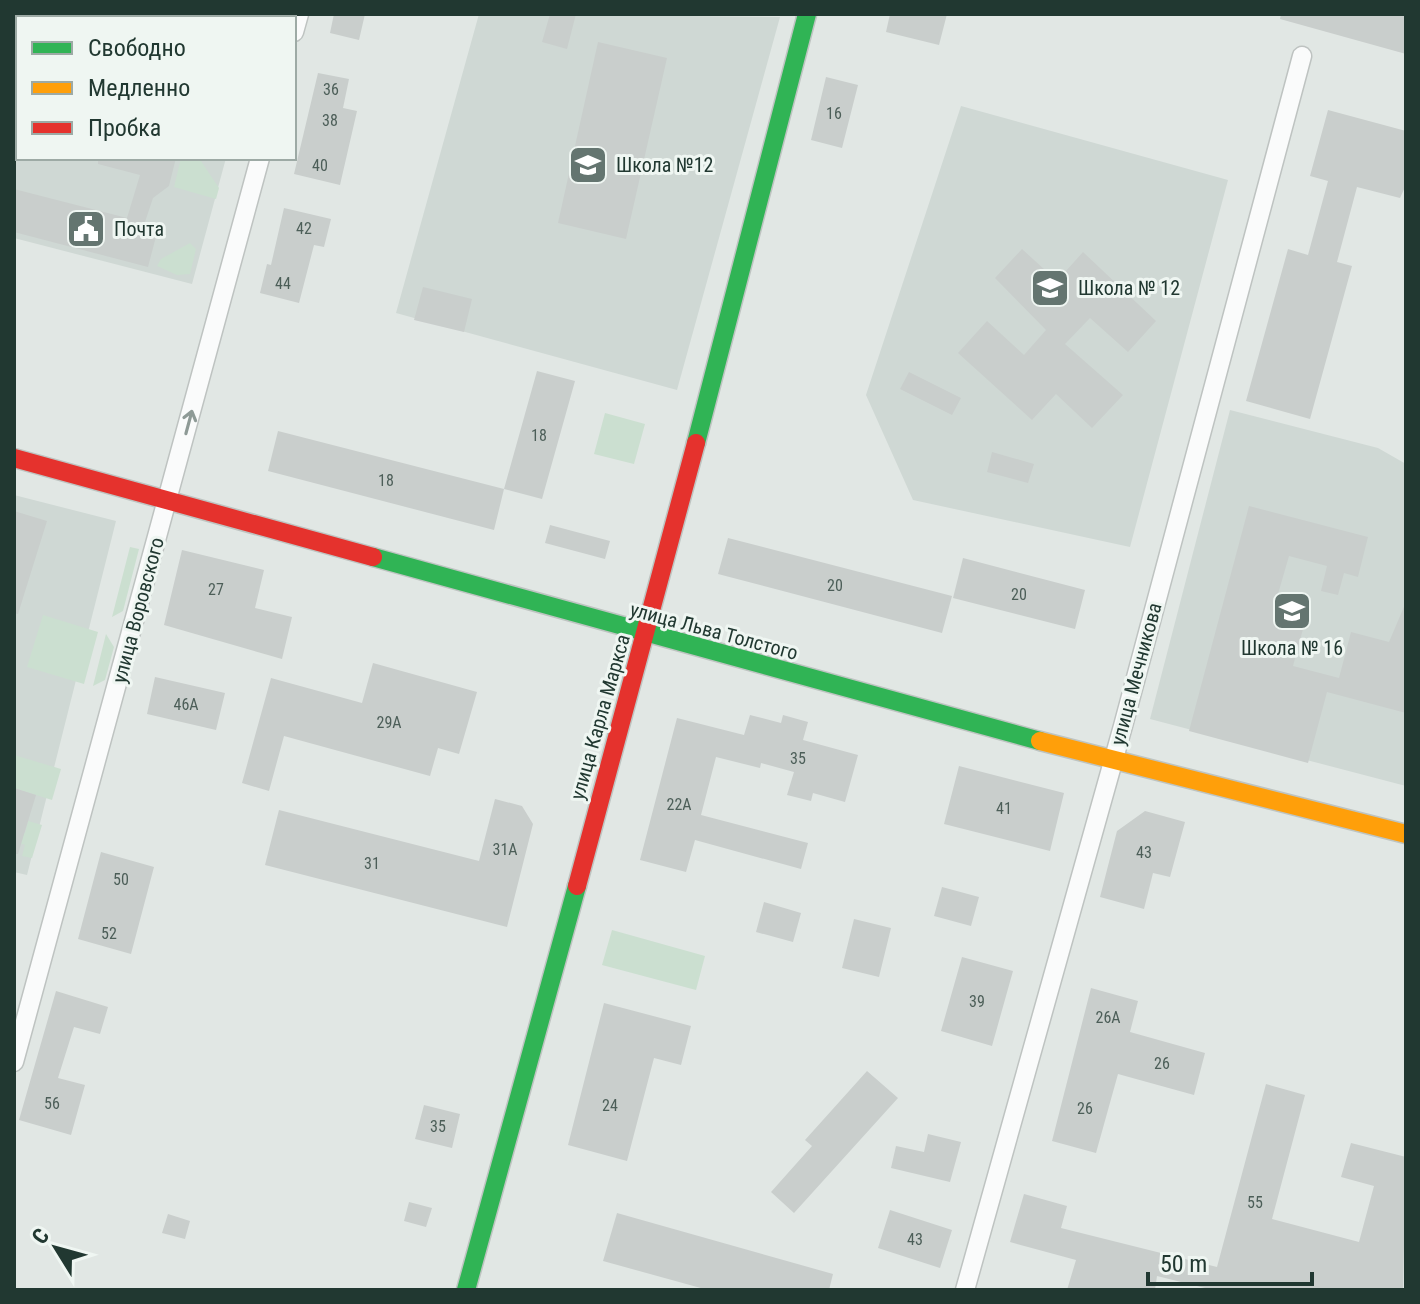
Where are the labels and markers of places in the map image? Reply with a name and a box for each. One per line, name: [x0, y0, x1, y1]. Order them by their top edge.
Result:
school or university icon: Школа №12: [567, 144, 609, 186]
place label: Школа №12: [616, 153, 714, 177]
public building icon: Почта: [65, 208, 107, 250]
place label: Почта: [114, 217, 164, 241]
school or university icon: Школа № 12: [1029, 267, 1071, 309]
place label: Школа № 12: [1078, 276, 1180, 300]
school or university icon: Школа № 16: [1271, 590, 1313, 632]
place label: Школа № 16: [1241, 636, 1343, 660]

